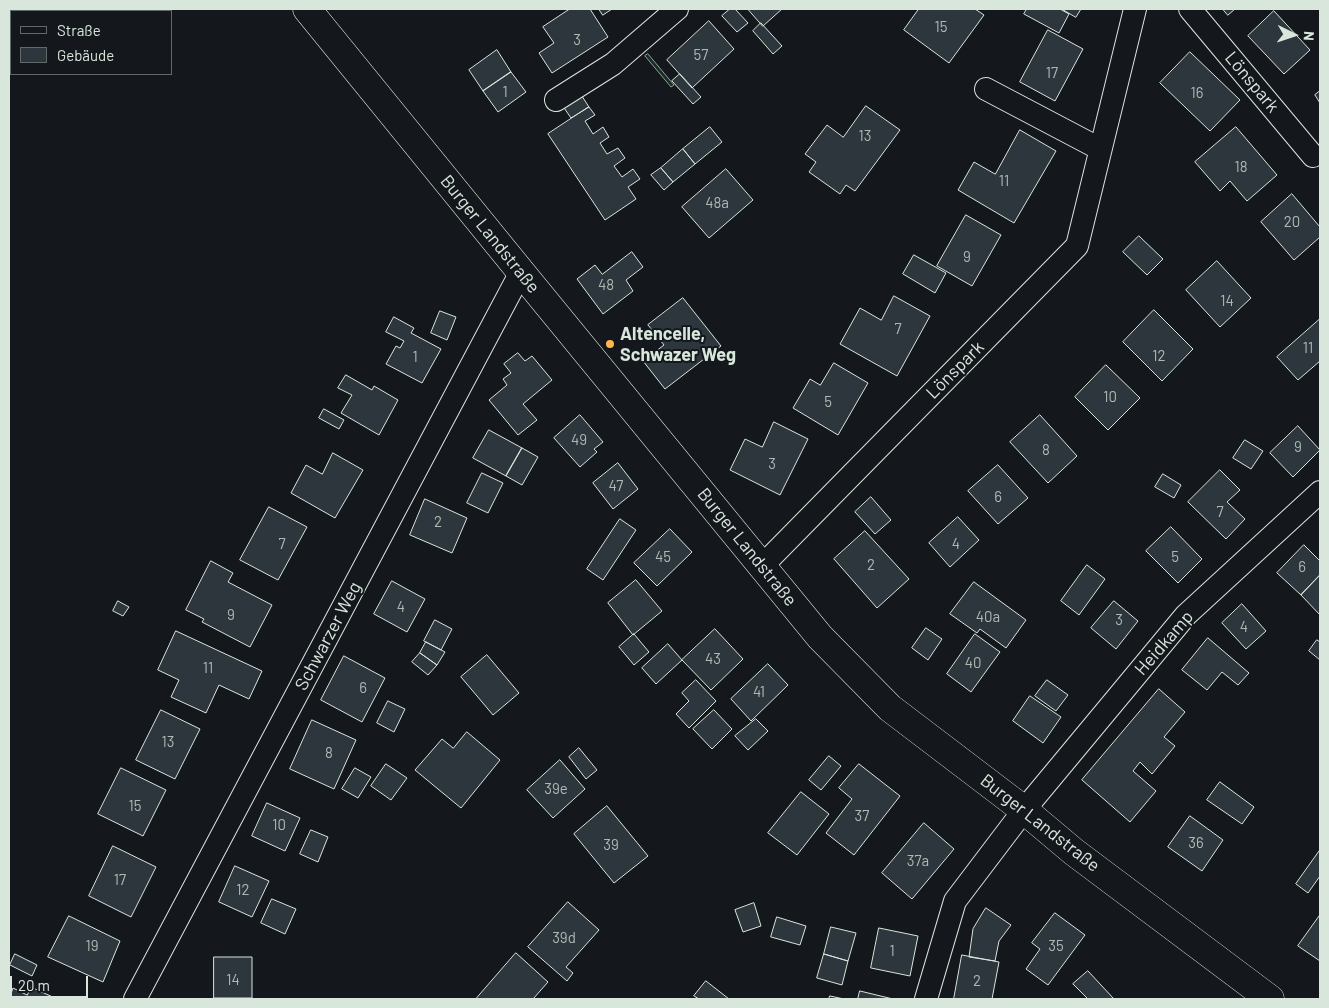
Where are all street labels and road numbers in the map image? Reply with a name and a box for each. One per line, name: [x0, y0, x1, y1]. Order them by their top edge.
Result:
street label: Lönspark: [1220, 47, 1284, 117]
street label: Burger Landstraße: [436, 171, 544, 297]
street label: Lönspark: [922, 337, 988, 403]
street label: Burger Landstraße: [693, 484, 801, 610]
street label: Schwarzer Weg: [290, 578, 366, 694]
street label: Heidkamp: [1130, 606, 1198, 680]
street label: Burger Landstraße: [976, 770, 1104, 876]

